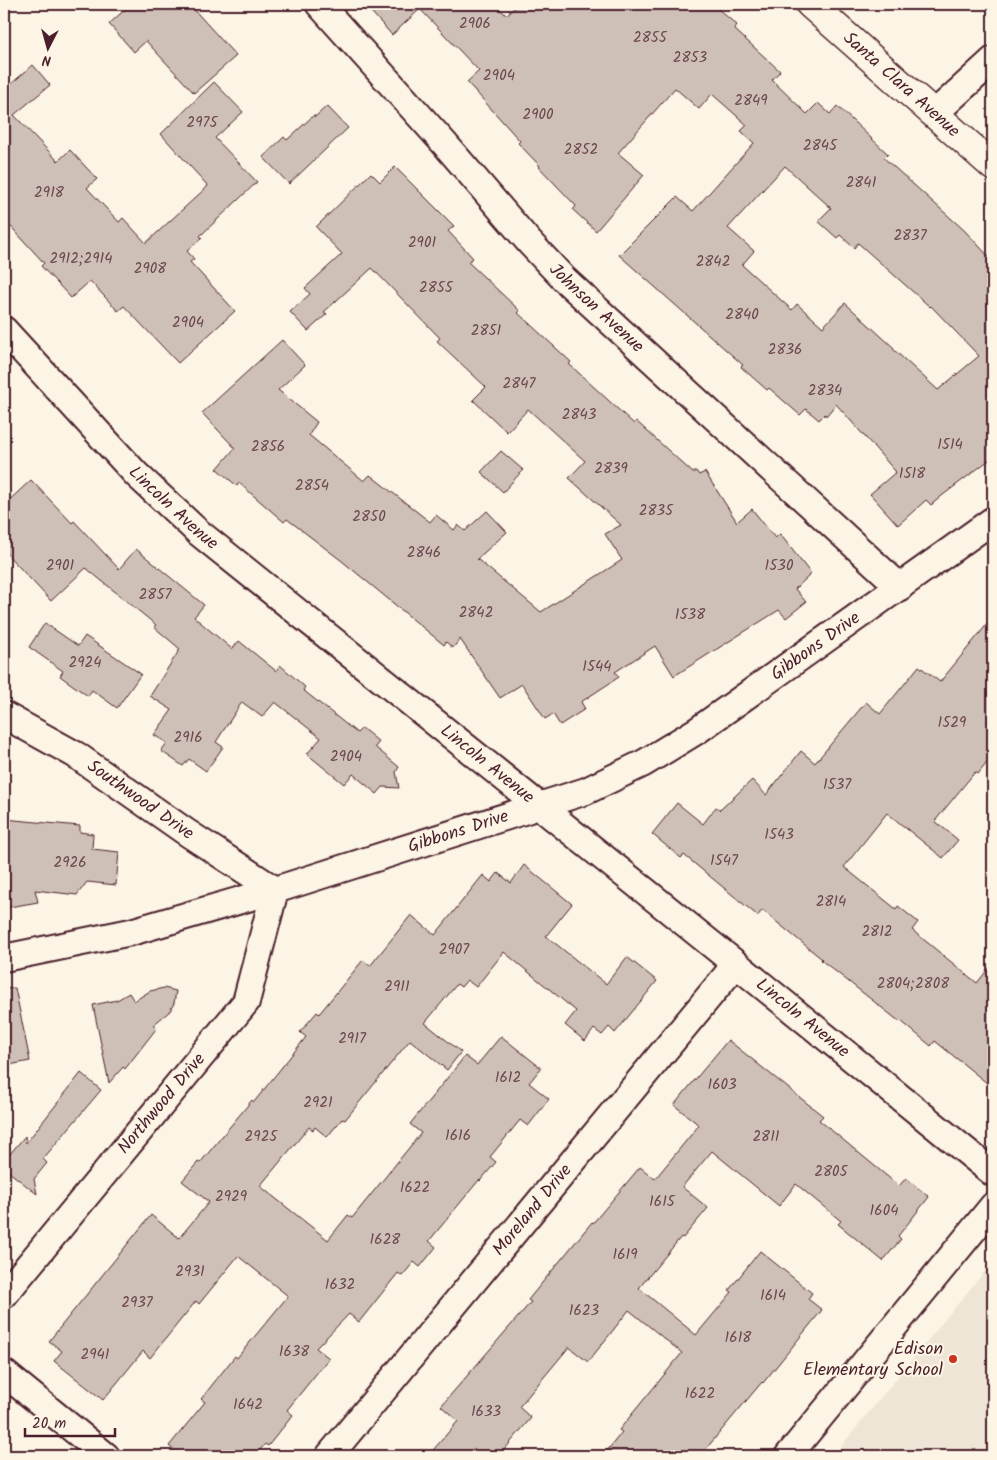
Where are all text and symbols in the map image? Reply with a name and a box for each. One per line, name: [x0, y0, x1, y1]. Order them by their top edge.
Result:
house number: 2906: [459, 12, 491, 36]
north arrow: [22, 22, 72, 72]
street label: Santa Clara Avenue: [836, 25, 967, 145]
house number: 2855: [633, 26, 668, 50]
house number: 2853: [673, 46, 708, 70]
text: N: [41, 49, 52, 71]
house number: 2904: [483, 64, 515, 88]
house number: 2849: [734, 89, 768, 113]
house number: 2900: [522, 103, 554, 127]
house number: 2975: [186, 111, 218, 135]
house number: 2845: [803, 134, 838, 158]
house number: 2852: [564, 138, 598, 162]
house number: 2841: [846, 171, 877, 195]
house number: 2918: [34, 181, 65, 205]
house number: 2837: [893, 224, 928, 248]
house number: 2901: [408, 231, 436, 255]
house number: 2912;2914: [49, 247, 113, 271]
house number: 2842: [696, 250, 730, 274]
house number: 2908: [134, 257, 167, 281]
street label: Johnson Avenue: [542, 257, 651, 360]
house number: 2855: [419, 276, 454, 300]
house number: 2840: [725, 303, 759, 327]
house number: 2904: [172, 311, 204, 335]
house number: 2851: [471, 319, 502, 343]
house number: 2836: [768, 338, 802, 362]
house number: 2847: [503, 372, 537, 396]
house number: 2834: [808, 379, 842, 403]
house number: 2843: [562, 403, 597, 427]
house number: 1514: [937, 433, 963, 457]
house number: 2856: [251, 435, 285, 459]
house number: 2839: [594, 457, 628, 481]
street label: Lincoln Avenue: [121, 459, 225, 558]
house number: 1518: [899, 462, 926, 486]
house number: 2854: [295, 474, 329, 498]
house number: 2835: [639, 499, 674, 523]
house number: 2850: [352, 505, 386, 529]
house number: 2846: [407, 541, 441, 565]
house number: 2901: [46, 554, 74, 578]
house number: 1530: [765, 554, 794, 578]
house number: 2857: [139, 583, 172, 607]
house number: 2842: [459, 601, 493, 625]
house number: 1538: [675, 603, 706, 627]
street label: Gibbons Drive: [765, 604, 867, 688]
house number: 2924: [68, 651, 102, 675]
house number: 1544: [582, 655, 612, 679]
house number: 1529: [938, 711, 967, 735]
street label: Lincoln Avenue: [433, 717, 541, 811]
house number: 2916: [173, 726, 203, 750]
house number: 2904: [330, 745, 362, 769]
street label: Southwood Drive: [81, 752, 200, 848]
house number: 1537: [823, 773, 852, 797]
street label: Gibbons Drive: [404, 802, 512, 861]
house number: 1543: [764, 823, 794, 847]
house number: 1547: [710, 849, 739, 873]
house number: 2926: [53, 851, 87, 875]
house number: 2814: [816, 890, 846, 914]
house number: 2812: [861, 920, 893, 944]
house number: 2907: [439, 938, 470, 962]
street label: Lincoln Avenue: [749, 971, 856, 1065]
house number: 2804;2808: [877, 972, 950, 996]
house number: 2911: [384, 975, 410, 999]
house number: 2917: [338, 1027, 367, 1051]
street label: Northwood Drive: [111, 1047, 213, 1161]
house number: 1612: [495, 1066, 521, 1090]
house number: 1603: [707, 1073, 737, 1097]
house number: 2921: [303, 1091, 333, 1115]
house number: 1616: [445, 1124, 471, 1148]
house number: 2925: [245, 1125, 278, 1149]
house number: 2811: [752, 1125, 780, 1149]
street label: Moreland Drive: [485, 1158, 579, 1263]
house number: 2805: [814, 1160, 849, 1184]
house number: 1622: [400, 1176, 430, 1200]
house number: 2929: [215, 1185, 248, 1209]
house number: 1615: [649, 1190, 676, 1214]
house number: 1604: [870, 1199, 898, 1223]
house number: 1628: [370, 1228, 401, 1252]
house number: 1619: [612, 1243, 638, 1267]
house number: 2931: [175, 1260, 205, 1284]
house number: 1632: [325, 1273, 355, 1297]
house number: 1614: [760, 1284, 786, 1308]
house number: 2937: [121, 1291, 154, 1315]
house number: 1623: [569, 1299, 600, 1323]
house number: 1618: [725, 1326, 752, 1350]
place label: Edison Elementary School: [803, 1335, 944, 1385]
house number: 1638: [279, 1340, 310, 1364]
house number: 2941: [80, 1343, 110, 1367]
marker: Edison Elementary School: [947, 1353, 959, 1365]
house number: 1622: [685, 1382, 715, 1406]
house number: 1642: [233, 1393, 263, 1417]
house number: 1633: [471, 1400, 502, 1424]
scale bar: [25, 1405, 115, 1437]
text: 20 m: [32, 1412, 66, 1436]

